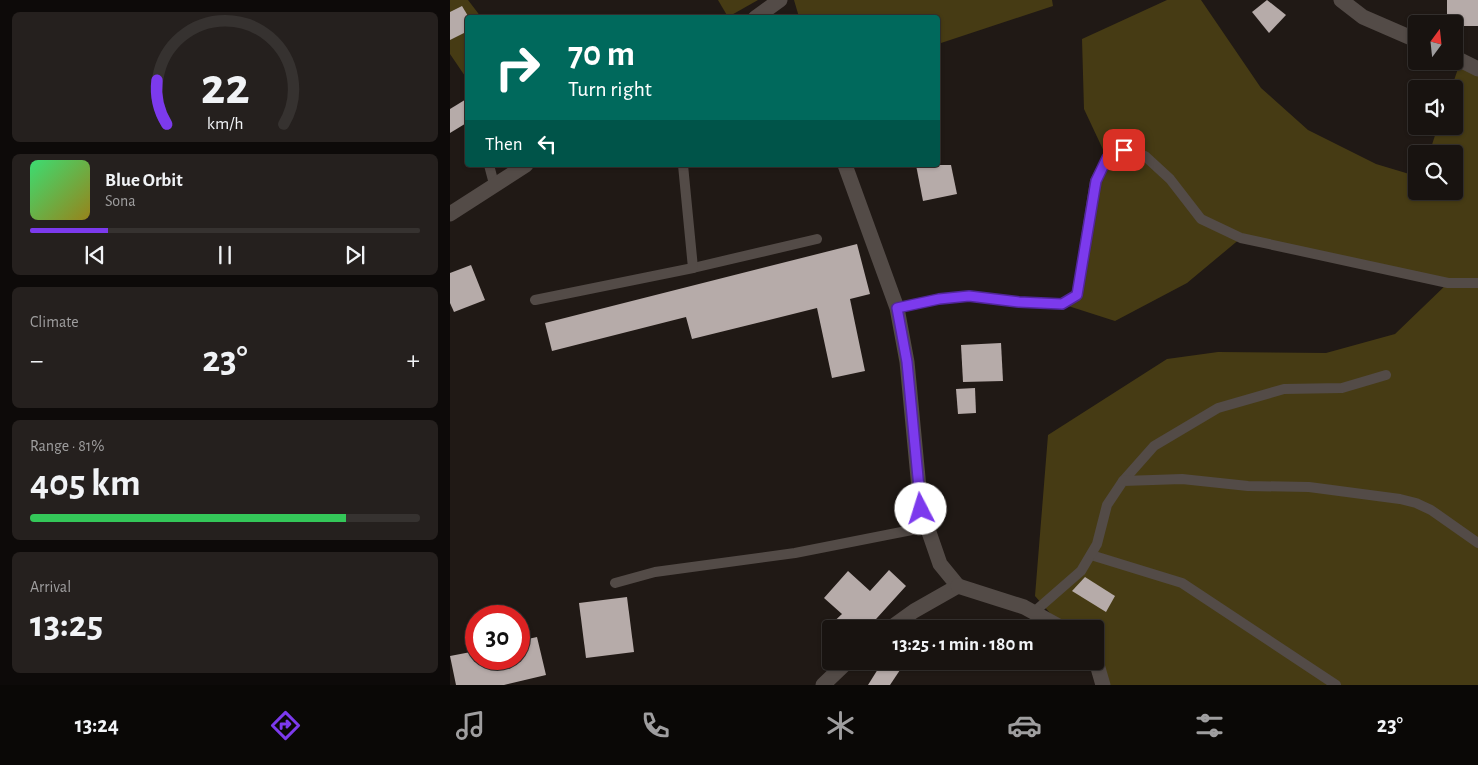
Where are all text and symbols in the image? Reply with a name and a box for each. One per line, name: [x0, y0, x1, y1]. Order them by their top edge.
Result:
north arrow: [1408, 15, 1462, 70]
map controls: [1408, 15, 1463, 200]
icon: right: [485, 35, 550, 100]
text: 70 m: [568, 37, 635, 72]
text: 22: [201, 61, 249, 113]
text: Turn right: [568, 78, 652, 100]
button: sound: [1408, 80, 1463, 135]
text: km/h: [207, 115, 243, 133]
pin: [1103, 129, 1145, 171]
icon: left: [533, 130, 561, 158]
text: Then: [485, 135, 523, 154]
icon: arrive: [1110, 136, 1138, 164]
button: search: [1408, 145, 1463, 200]
text: Blue Orbit: [105, 171, 183, 190]
text: Sona: [105, 193, 136, 209]
icon: previous: [81, 241, 109, 269]
icon: pause: [211, 241, 239, 269]
icon: next: [341, 241, 369, 269]
text: Climate: [30, 314, 79, 330]
text: 23°: [202, 341, 248, 379]
text: −: [30, 347, 43, 375]
text: +: [407, 347, 420, 375]
text: Range · 81%: [30, 438, 104, 454]
text: 405 km: [30, 465, 141, 503]
position arrow: [894, 482, 946, 534]
text: Arrival: [30, 579, 71, 595]
speed limit sign: 30: [465, 605, 530, 670]
text: 13:25: [30, 606, 103, 644]
text: 13:25 · 1 min · 180 m: [892, 635, 1034, 654]
icon: directions: [268, 708, 303, 743]
icon: music: [453, 708, 488, 743]
icon: phone: [638, 708, 673, 743]
icon: climate: [823, 708, 858, 743]
icon: car: [1007, 708, 1042, 743]
icon: filters: [1192, 708, 1227, 743]
text: 13:24: [75, 714, 119, 736]
text: 23°: [1377, 714, 1403, 736]

